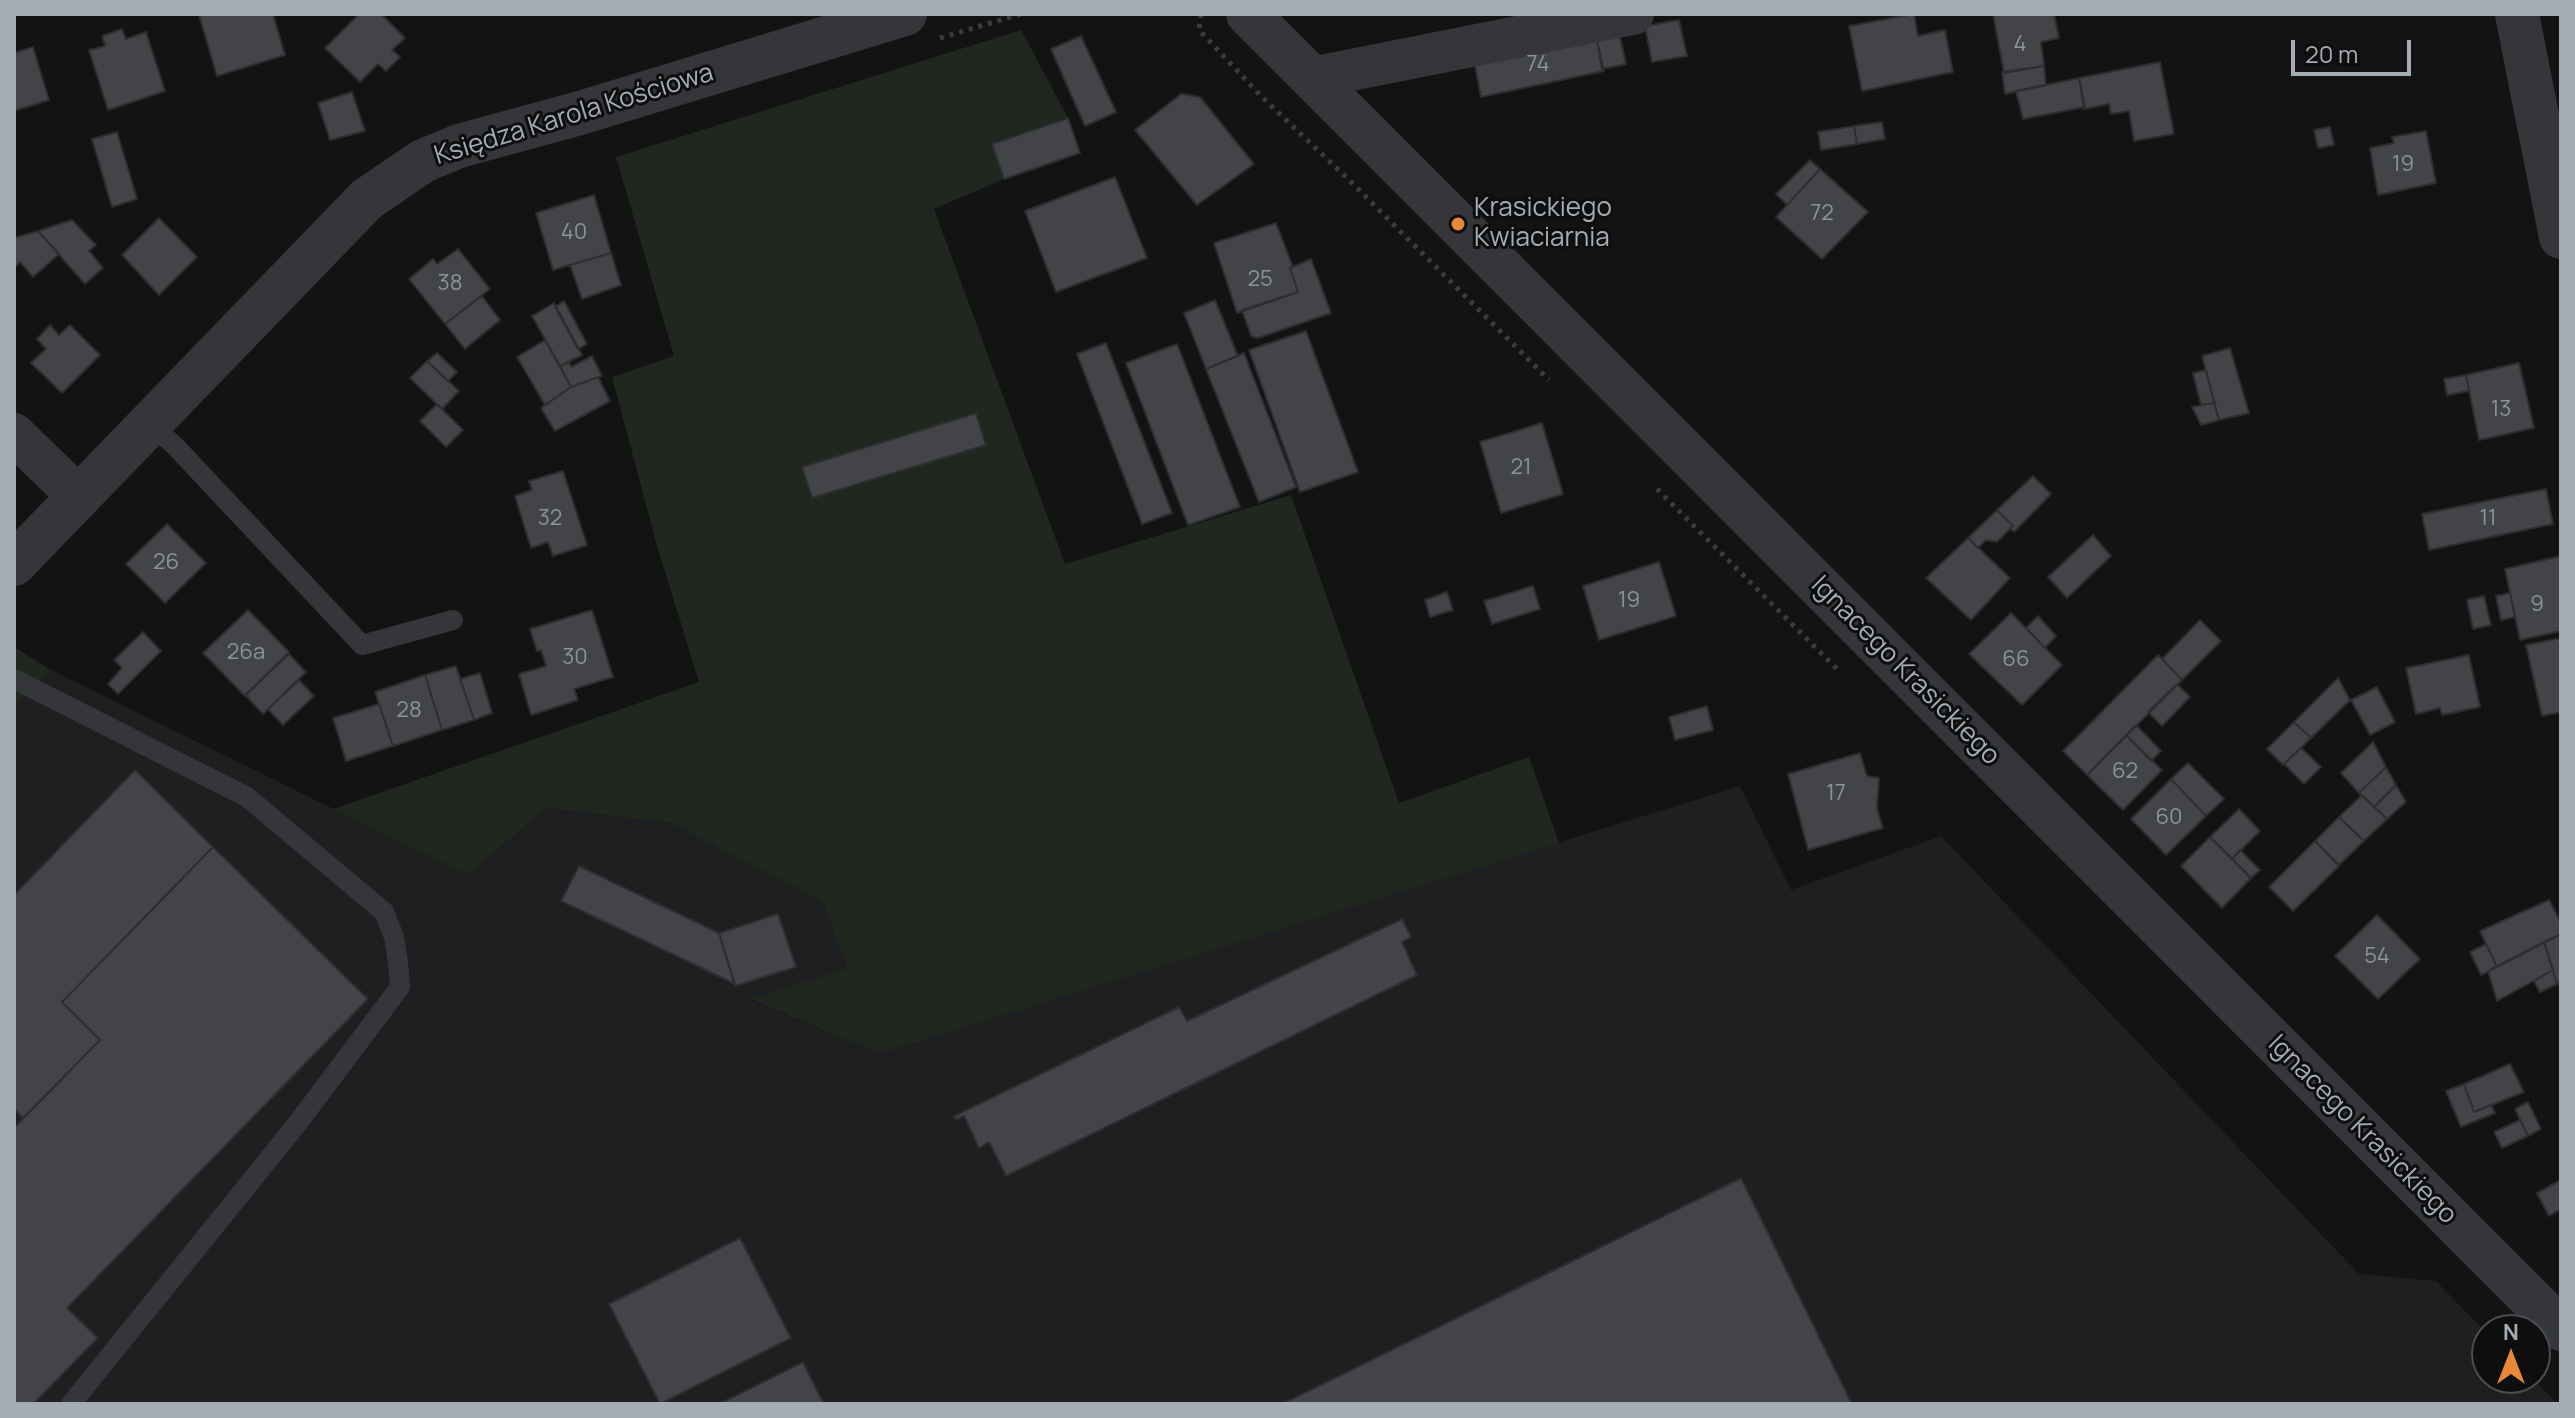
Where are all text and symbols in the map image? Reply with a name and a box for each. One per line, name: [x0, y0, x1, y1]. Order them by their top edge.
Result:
scale bar: [2295, 24, 2415, 74]
house number: 4: [2014, 32, 2026, 58]
text: 20 m: [2305, 37, 2358, 70]
house number: 74: [1526, 52, 1550, 78]
street label: Księdza Karola Kościowa: [431, 58, 717, 172]
house number: 19: [2392, 152, 2414, 178]
place label: Krasickiego Kwiaciarnia: [1474, 193, 1612, 254]
house number: 72: [1810, 201, 1834, 227]
marker: Krasickiego Kwiaciarnia: [1449, 215, 1467, 233]
house number: 40: [561, 220, 587, 246]
house number: 25: [1247, 267, 1273, 293]
house number: 38: [438, 271, 462, 297]
house number: 13: [2491, 397, 2511, 423]
house number: 21: [1510, 455, 1532, 481]
house number: 32: [538, 506, 562, 532]
house number: 11: [2479, 506, 2497, 532]
house number: 26: [153, 550, 179, 576]
street label: Ignacego Krasickiego: [1804, 570, 2006, 772]
house number: 19: [1618, 588, 1640, 614]
house number: 9: [2530, 592, 2544, 618]
house number: 26a: [227, 640, 265, 666]
house number: 30: [562, 645, 588, 671]
house number: 66: [2002, 647, 2030, 673]
house number: 28: [396, 698, 422, 724]
house number: 62: [2112, 759, 2138, 785]
house number: 17: [1826, 781, 1846, 807]
house number: 60: [2155, 805, 2183, 831]
house number: 54: [2364, 944, 2390, 970]
street label: Ignacego Krasickiego: [2261, 1029, 2463, 1231]
north arrow: [2471, 1314, 2551, 1394]
text: N: [2503, 1317, 2519, 1347]

